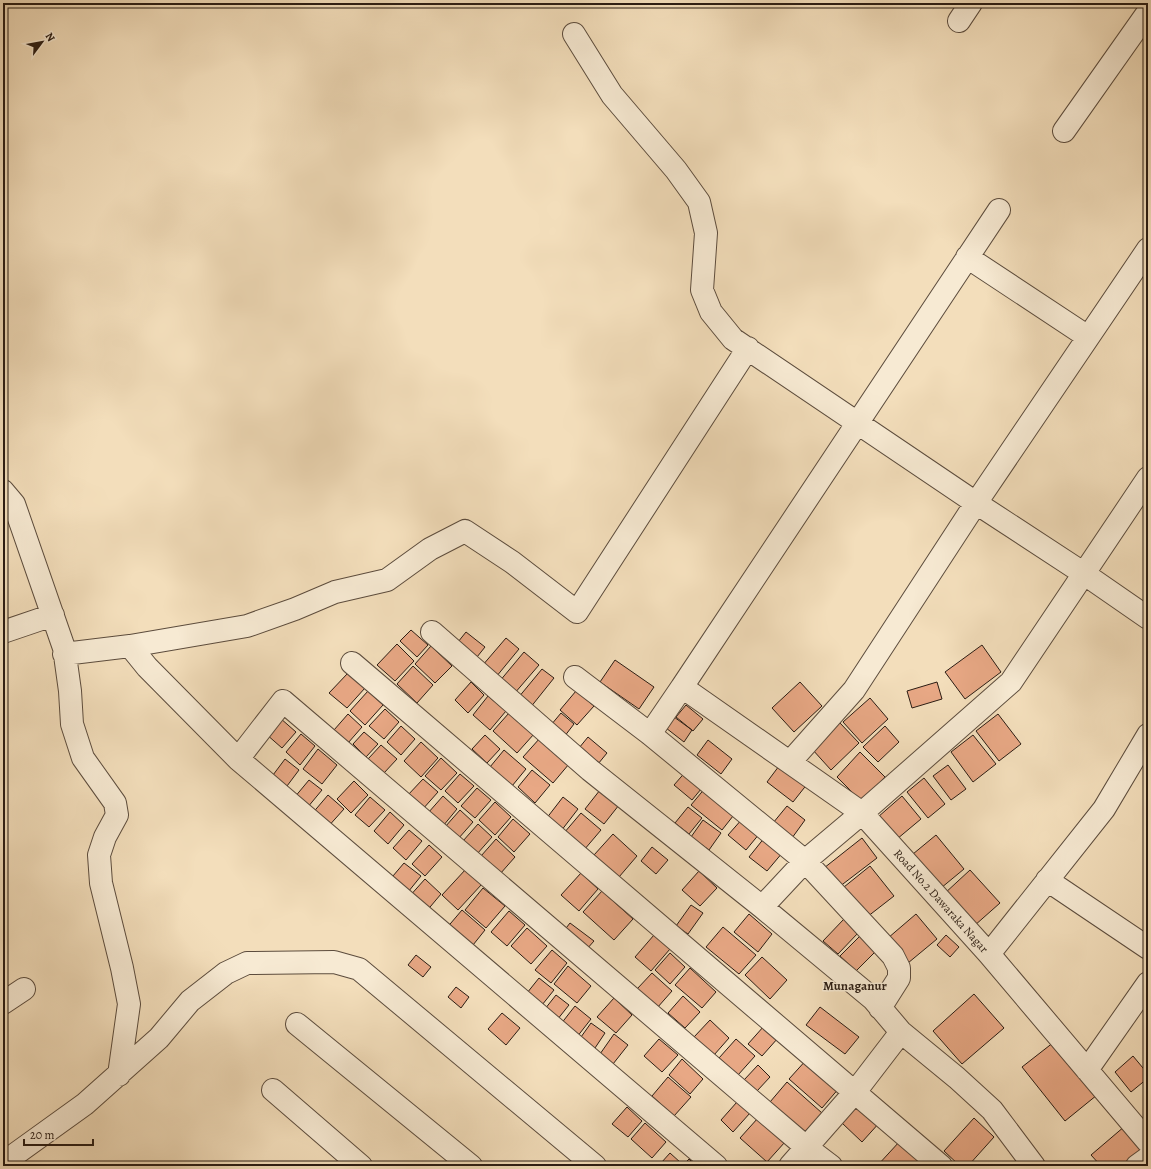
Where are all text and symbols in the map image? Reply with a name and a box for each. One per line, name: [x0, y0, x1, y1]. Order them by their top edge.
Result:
north arrow: [22, 22, 62, 62]
text: N: [42, 30, 59, 44]
street label: Road No.2 Dawaraka Nagar: [890, 846, 992, 957]
district label: Munaganur: [823, 977, 888, 994]
scale bar: [24, 1121, 93, 1147]
text: 20 m: [30, 1127, 54, 1143]

